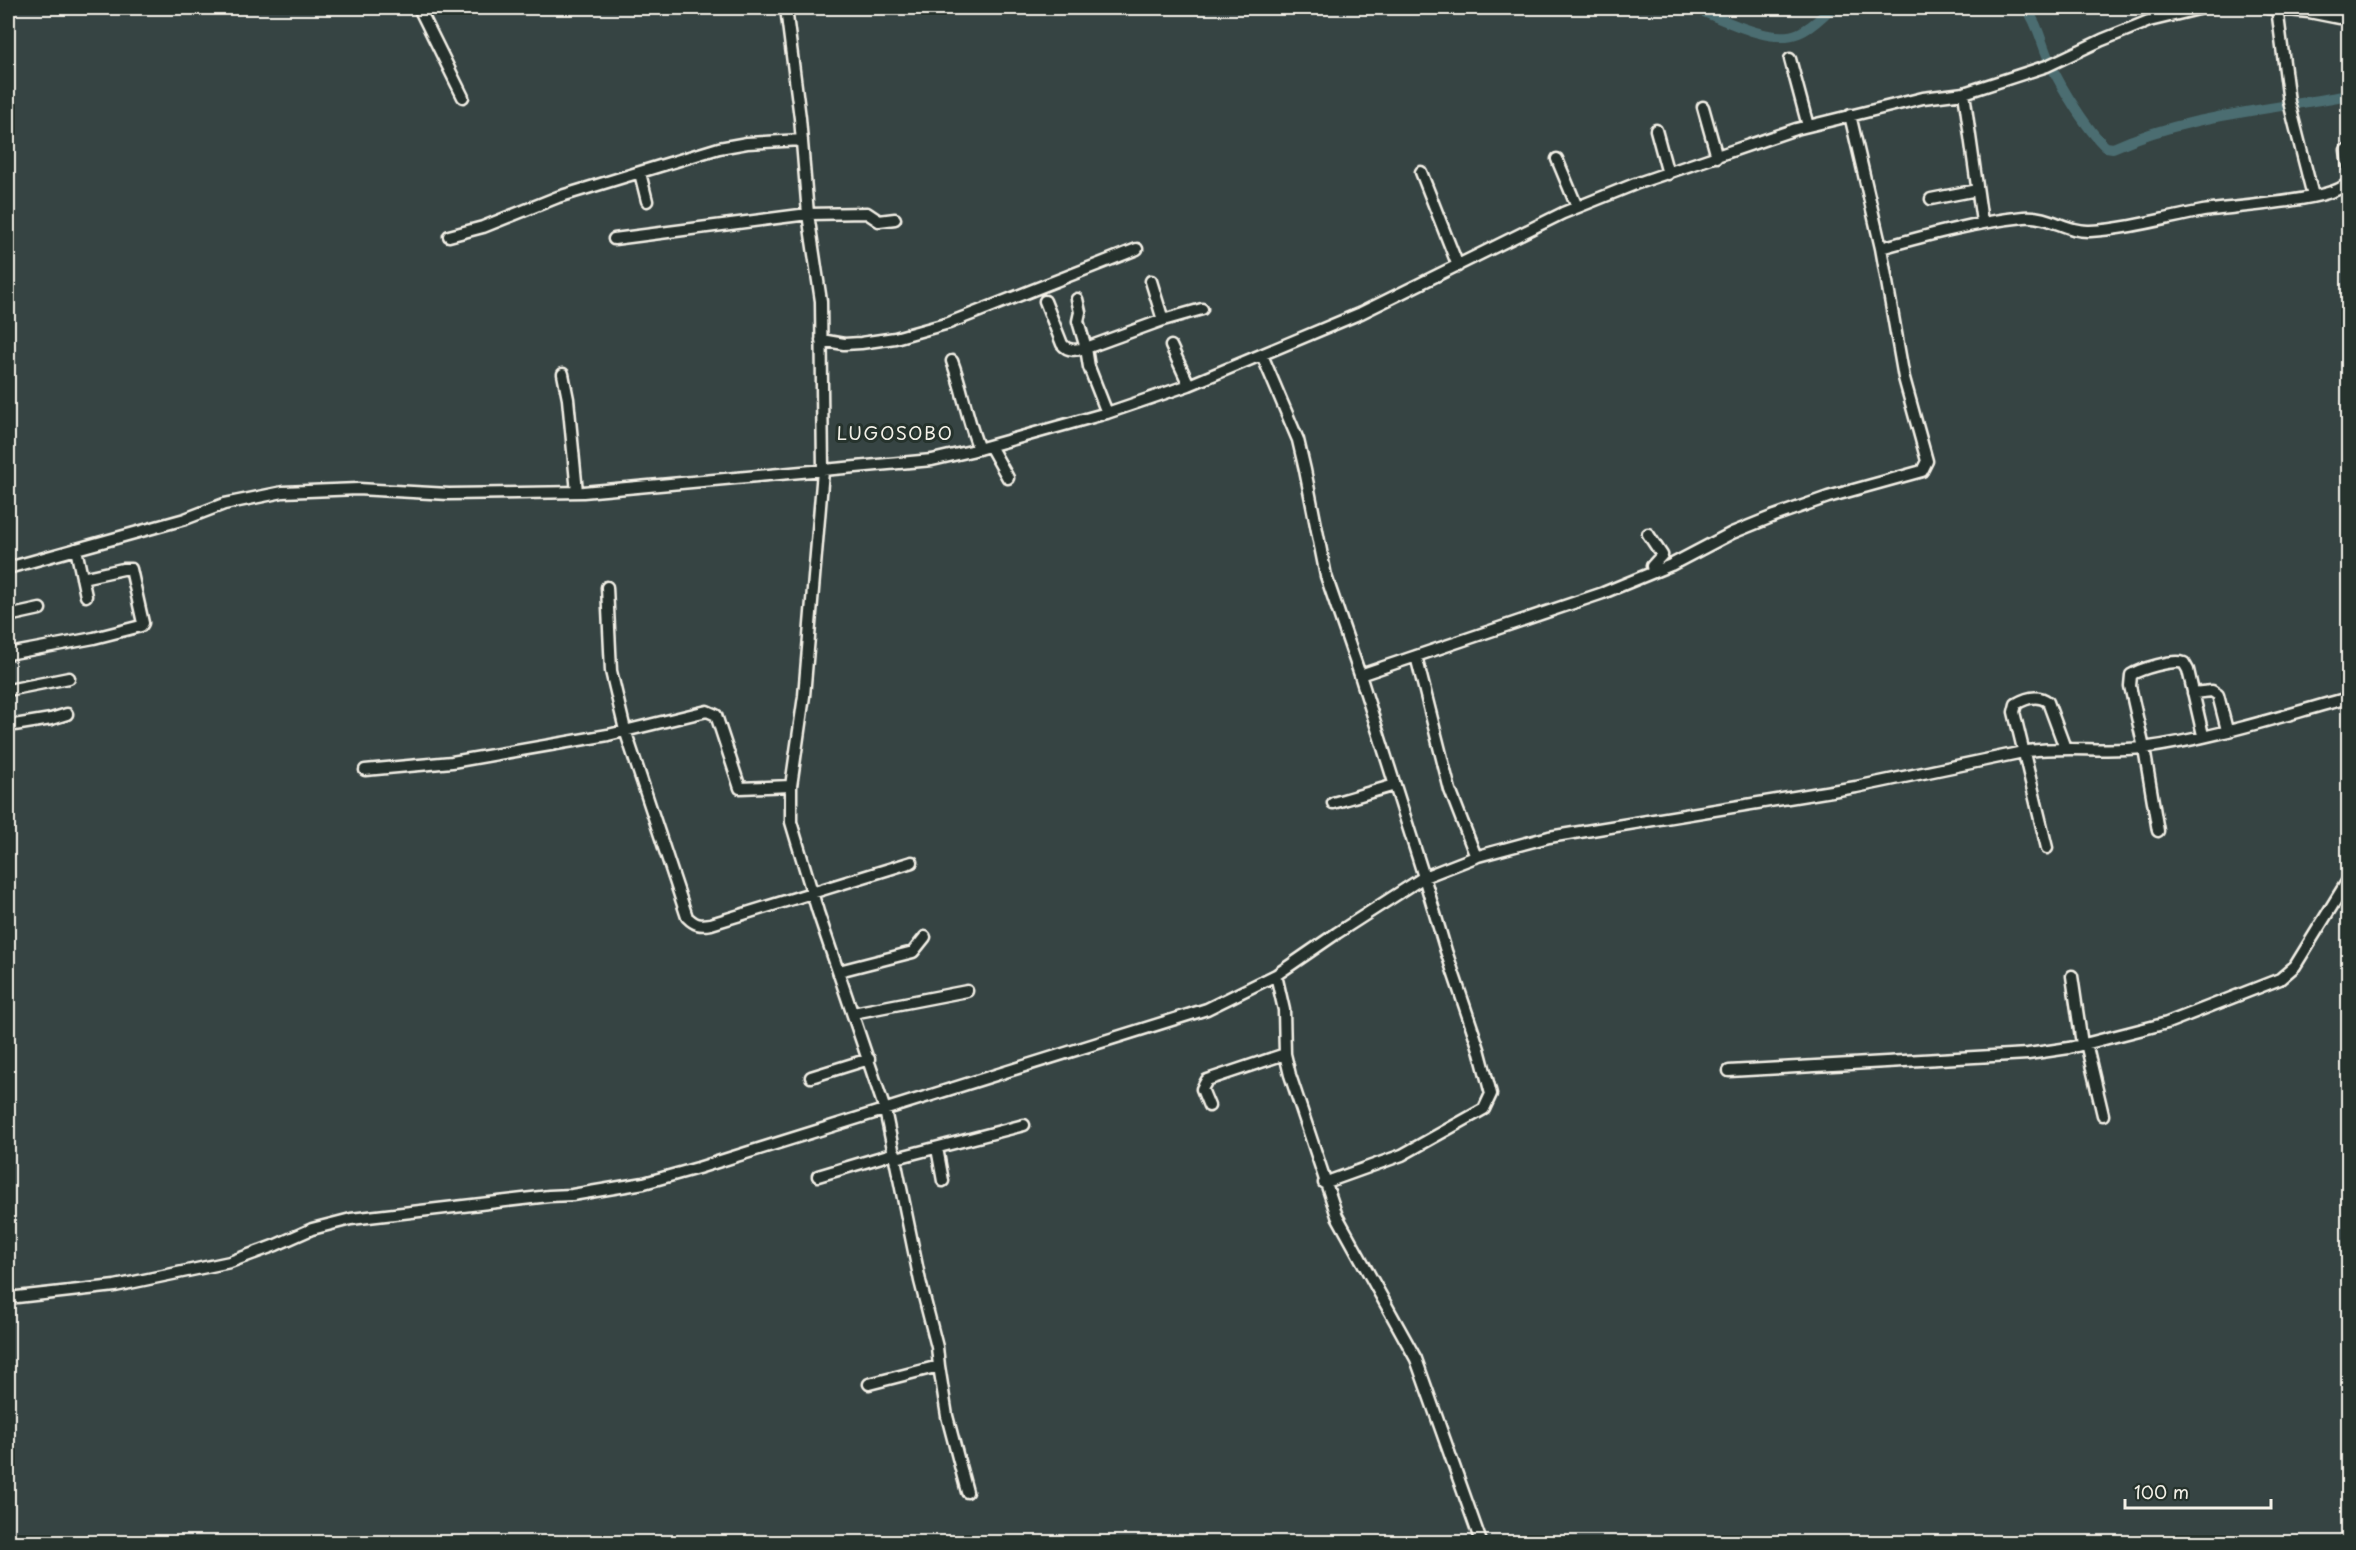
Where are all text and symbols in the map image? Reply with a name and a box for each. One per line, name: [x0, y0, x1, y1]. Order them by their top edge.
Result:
district label: LUGOSOBO: [837, 419, 953, 446]
scale bar: [2125, 1472, 2270, 1510]
text: 100 m: [2134, 1478, 2189, 1505]

